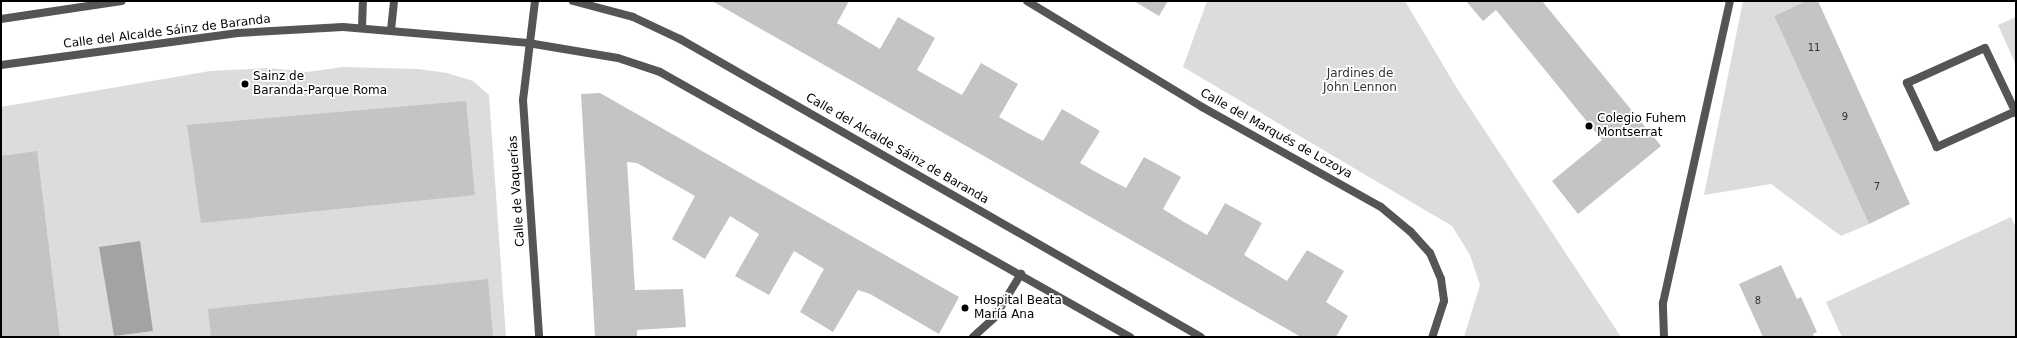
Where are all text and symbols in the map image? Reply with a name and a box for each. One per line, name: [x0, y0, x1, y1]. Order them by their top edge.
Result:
street label: Calle del Alcalde Sáinz de Baranda: [63, 12, 271, 52]
house number: 11: [1808, 42, 1820, 54]
park label: Jardines de John Lennon: [1323, 67, 1397, 95]
place label: Sainz de Baranda-Parque Roma: [253, 70, 387, 98]
marker: Sainz de Baranda-Parque Roma: [240, 79, 250, 89]
street label: Calle del Marqués de Lozoya: [1197, 86, 1355, 182]
street label: Calle del Alcalde Sáinz de Baranda: [803, 91, 991, 207]
house number: 9: [1842, 111, 1848, 123]
place label: Colegio Fuhem Montserrat: [1597, 112, 1686, 140]
marker: Colegio Fuhem Montserrat: [1584, 121, 1594, 131]
street label: Calle de Vaquerías: [506, 135, 528, 247]
house number: 7: [1874, 181, 1880, 193]
place label: Hospital Beata María Ana: [974, 294, 1062, 322]
house number: 8: [1755, 295, 1761, 307]
marker: Hospital Beata María Ana: [959, 302, 971, 314]

